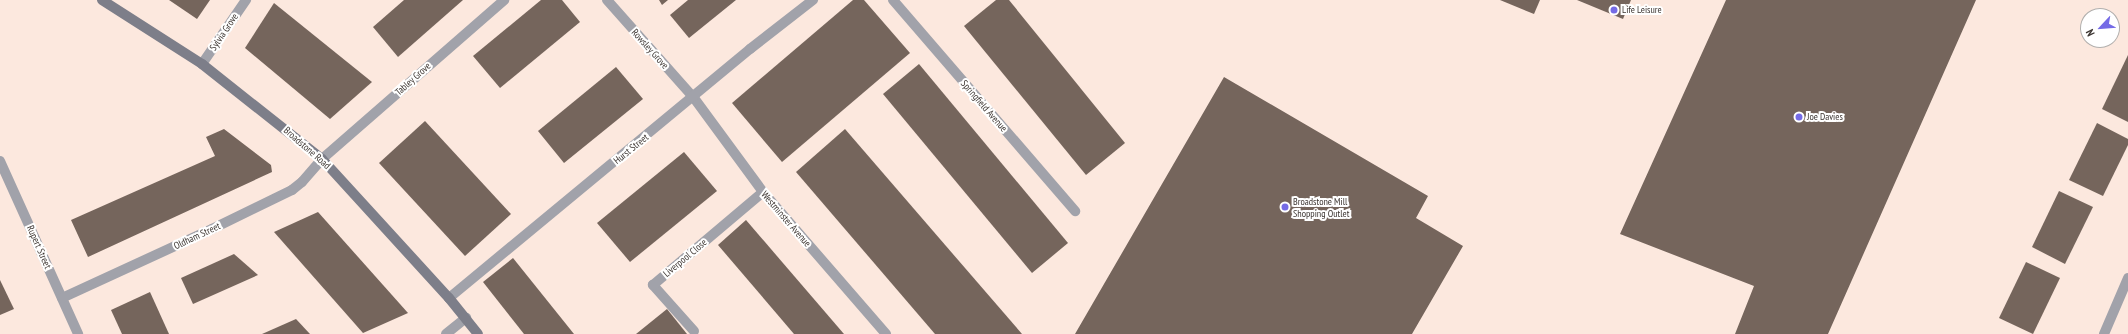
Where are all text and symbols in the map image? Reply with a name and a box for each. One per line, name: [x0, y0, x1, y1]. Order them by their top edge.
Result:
place label: Life Leisure: [1622, 4, 1662, 16]
marker: Life Leisure: [1609, 5, 1619, 15]
north arrow: [2080, 8, 2120, 48]
street label: Sylvia Grove: [207, 11, 241, 53]
street label: Rowsley Grove: [629, 26, 671, 72]
text: N: [2083, 27, 2098, 39]
street label: Tabley Grove: [393, 60, 433, 98]
street label: Springfield Avenue: [958, 78, 1010, 134]
place label: Joe Davies: [1807, 111, 1843, 123]
marker: Joe Davies: [1794, 112, 1804, 122]
street label: Broadstone Road: [281, 124, 333, 172]
street label: Hurst Street: [611, 131, 651, 167]
street label: Westminster Avenue: [759, 189, 813, 249]
place label: Broadstone Mill Shopping Outlet: [1293, 195, 1349, 218]
marker: Broadstone Mill Shopping Outlet: [1280, 202, 1290, 212]
street label: Oldham Street: [172, 220, 222, 252]
street label: Rupert Street: [24, 223, 54, 271]
street label: Liverpool Close: [661, 236, 709, 280]

